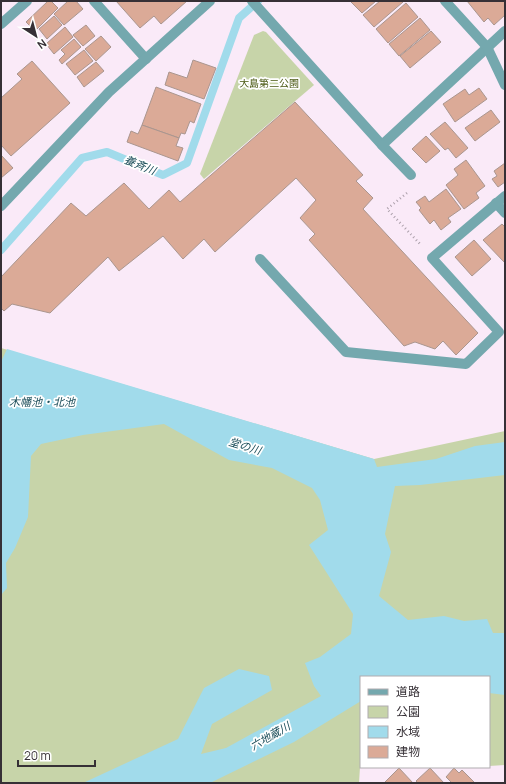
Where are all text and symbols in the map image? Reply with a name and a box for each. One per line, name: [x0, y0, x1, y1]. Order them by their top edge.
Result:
north arrow: [16, 16, 56, 56]
text: N: [34, 36, 50, 53]
park label: 大島第二公園: [239, 76, 299, 90]
water label: 養斉川: [122, 151, 159, 178]
water label: 木幡池・北池: [9, 394, 76, 409]
water label: 堂の川: [227, 434, 264, 458]
legend: [360, 676, 490, 768]
text: 道路: [396, 683, 420, 700]
text: 公園: [396, 703, 420, 720]
water label: 六地蔵川: [247, 718, 293, 753]
text: 水域: [396, 723, 420, 740]
scale bar: [18, 742, 95, 768]
text: 建物: [396, 743, 420, 760]
text: 20 m: [24, 747, 51, 764]

